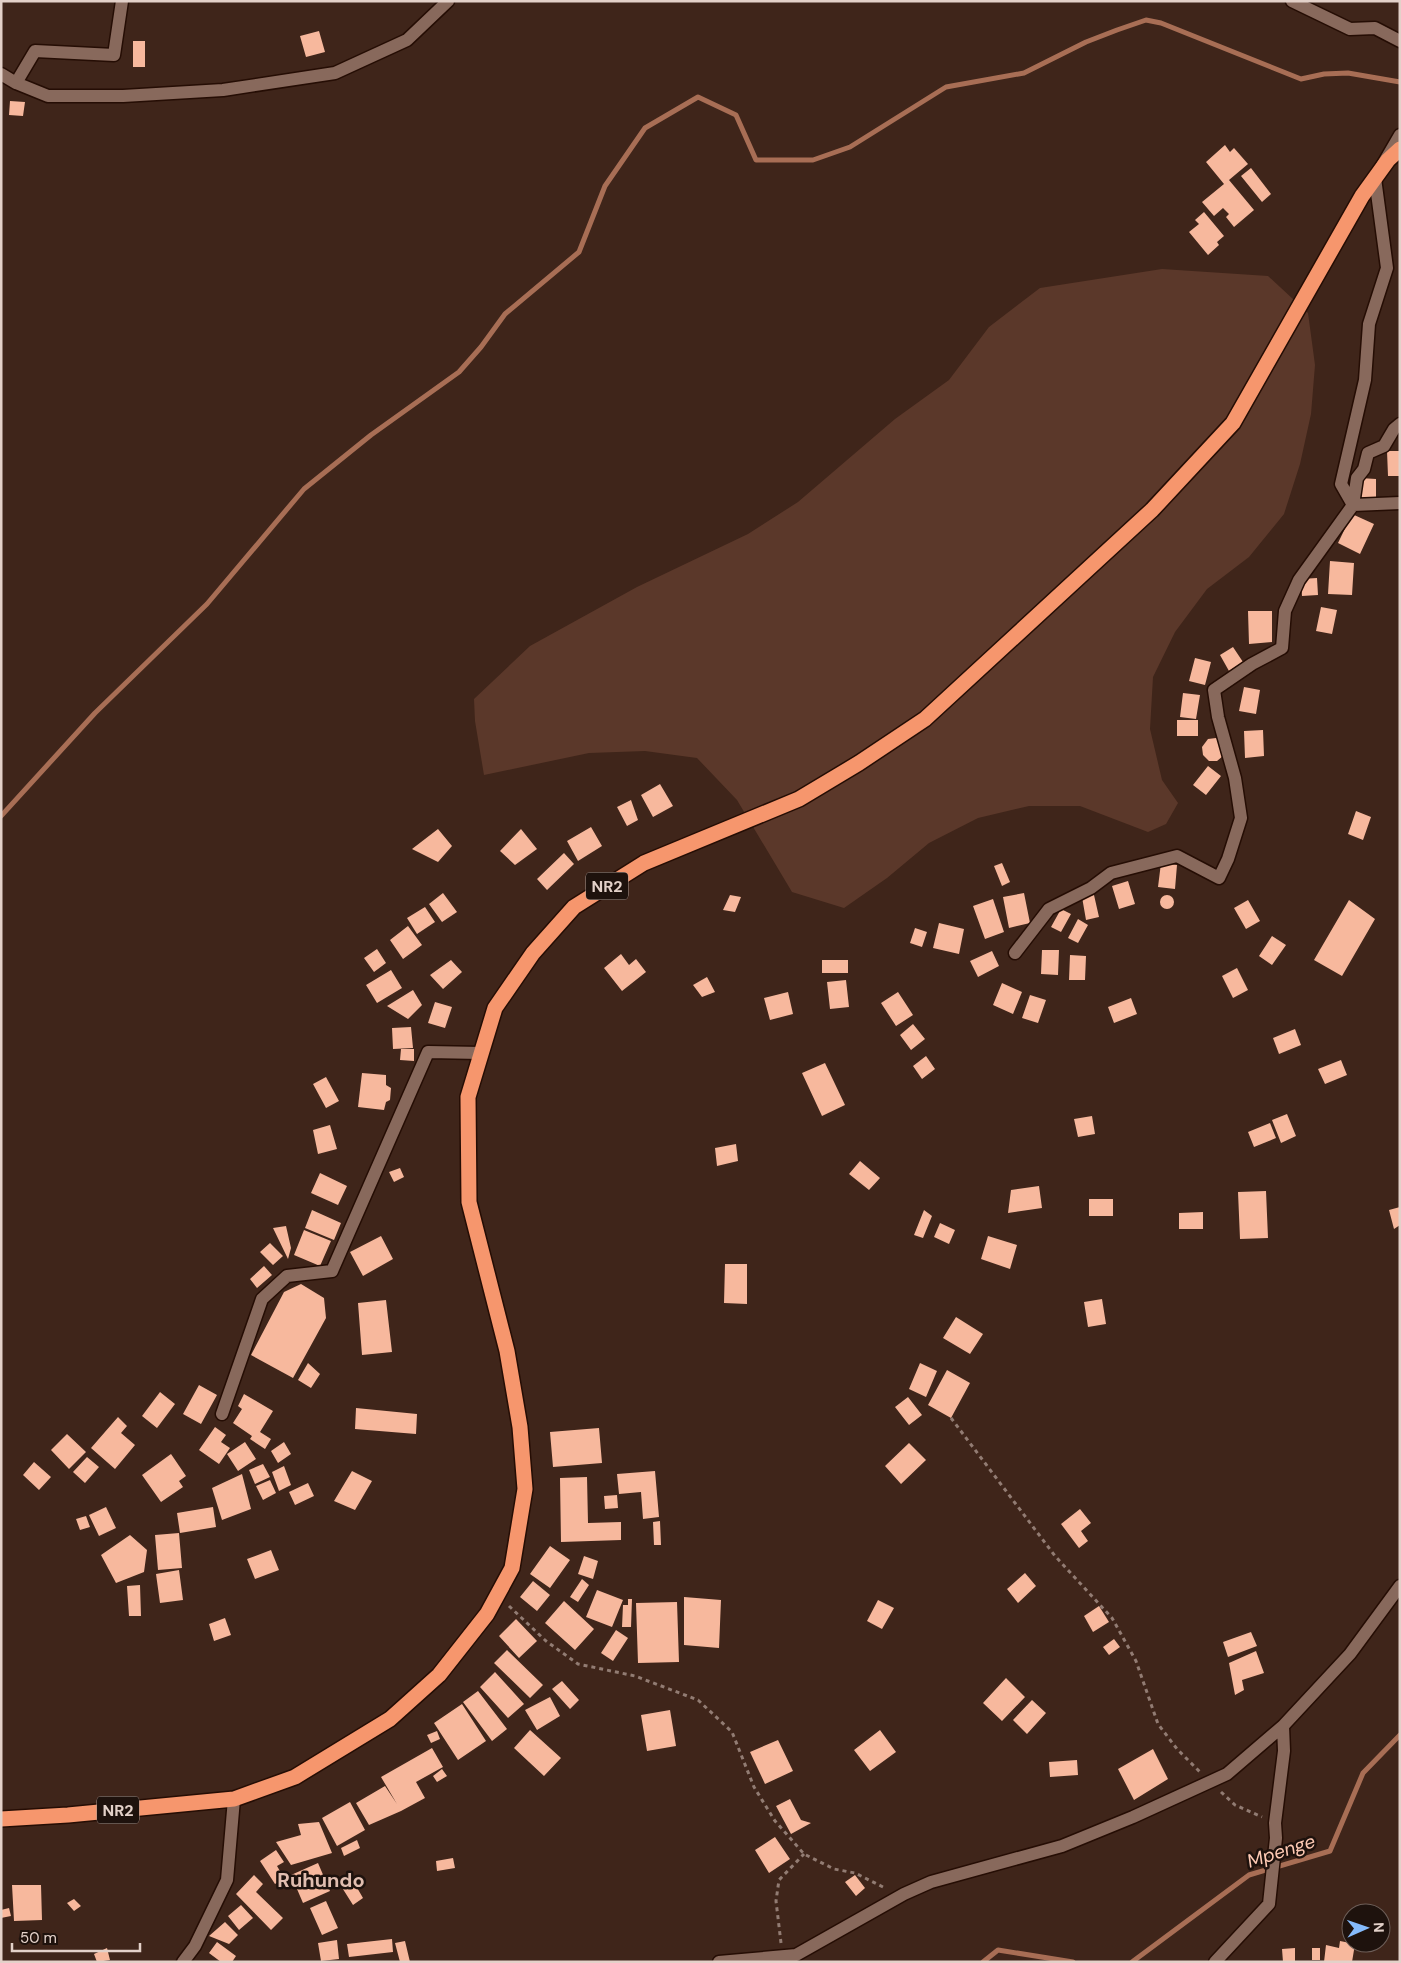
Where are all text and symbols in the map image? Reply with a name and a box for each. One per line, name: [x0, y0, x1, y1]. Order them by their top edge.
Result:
road number: NR2: [586, 872, 628, 899]
road number: NR2: [97, 1796, 139, 1824]
water label: Mpenge: [1244, 1828, 1319, 1874]
district label: Ruhundo: [277, 1867, 365, 1893]
north arrow: [1341, 1903, 1391, 1953]
scale bar: [12, 1920, 140, 1952]
text: N: [1370, 1922, 1388, 1933]
text: 50 m: [20, 1928, 57, 1948]

